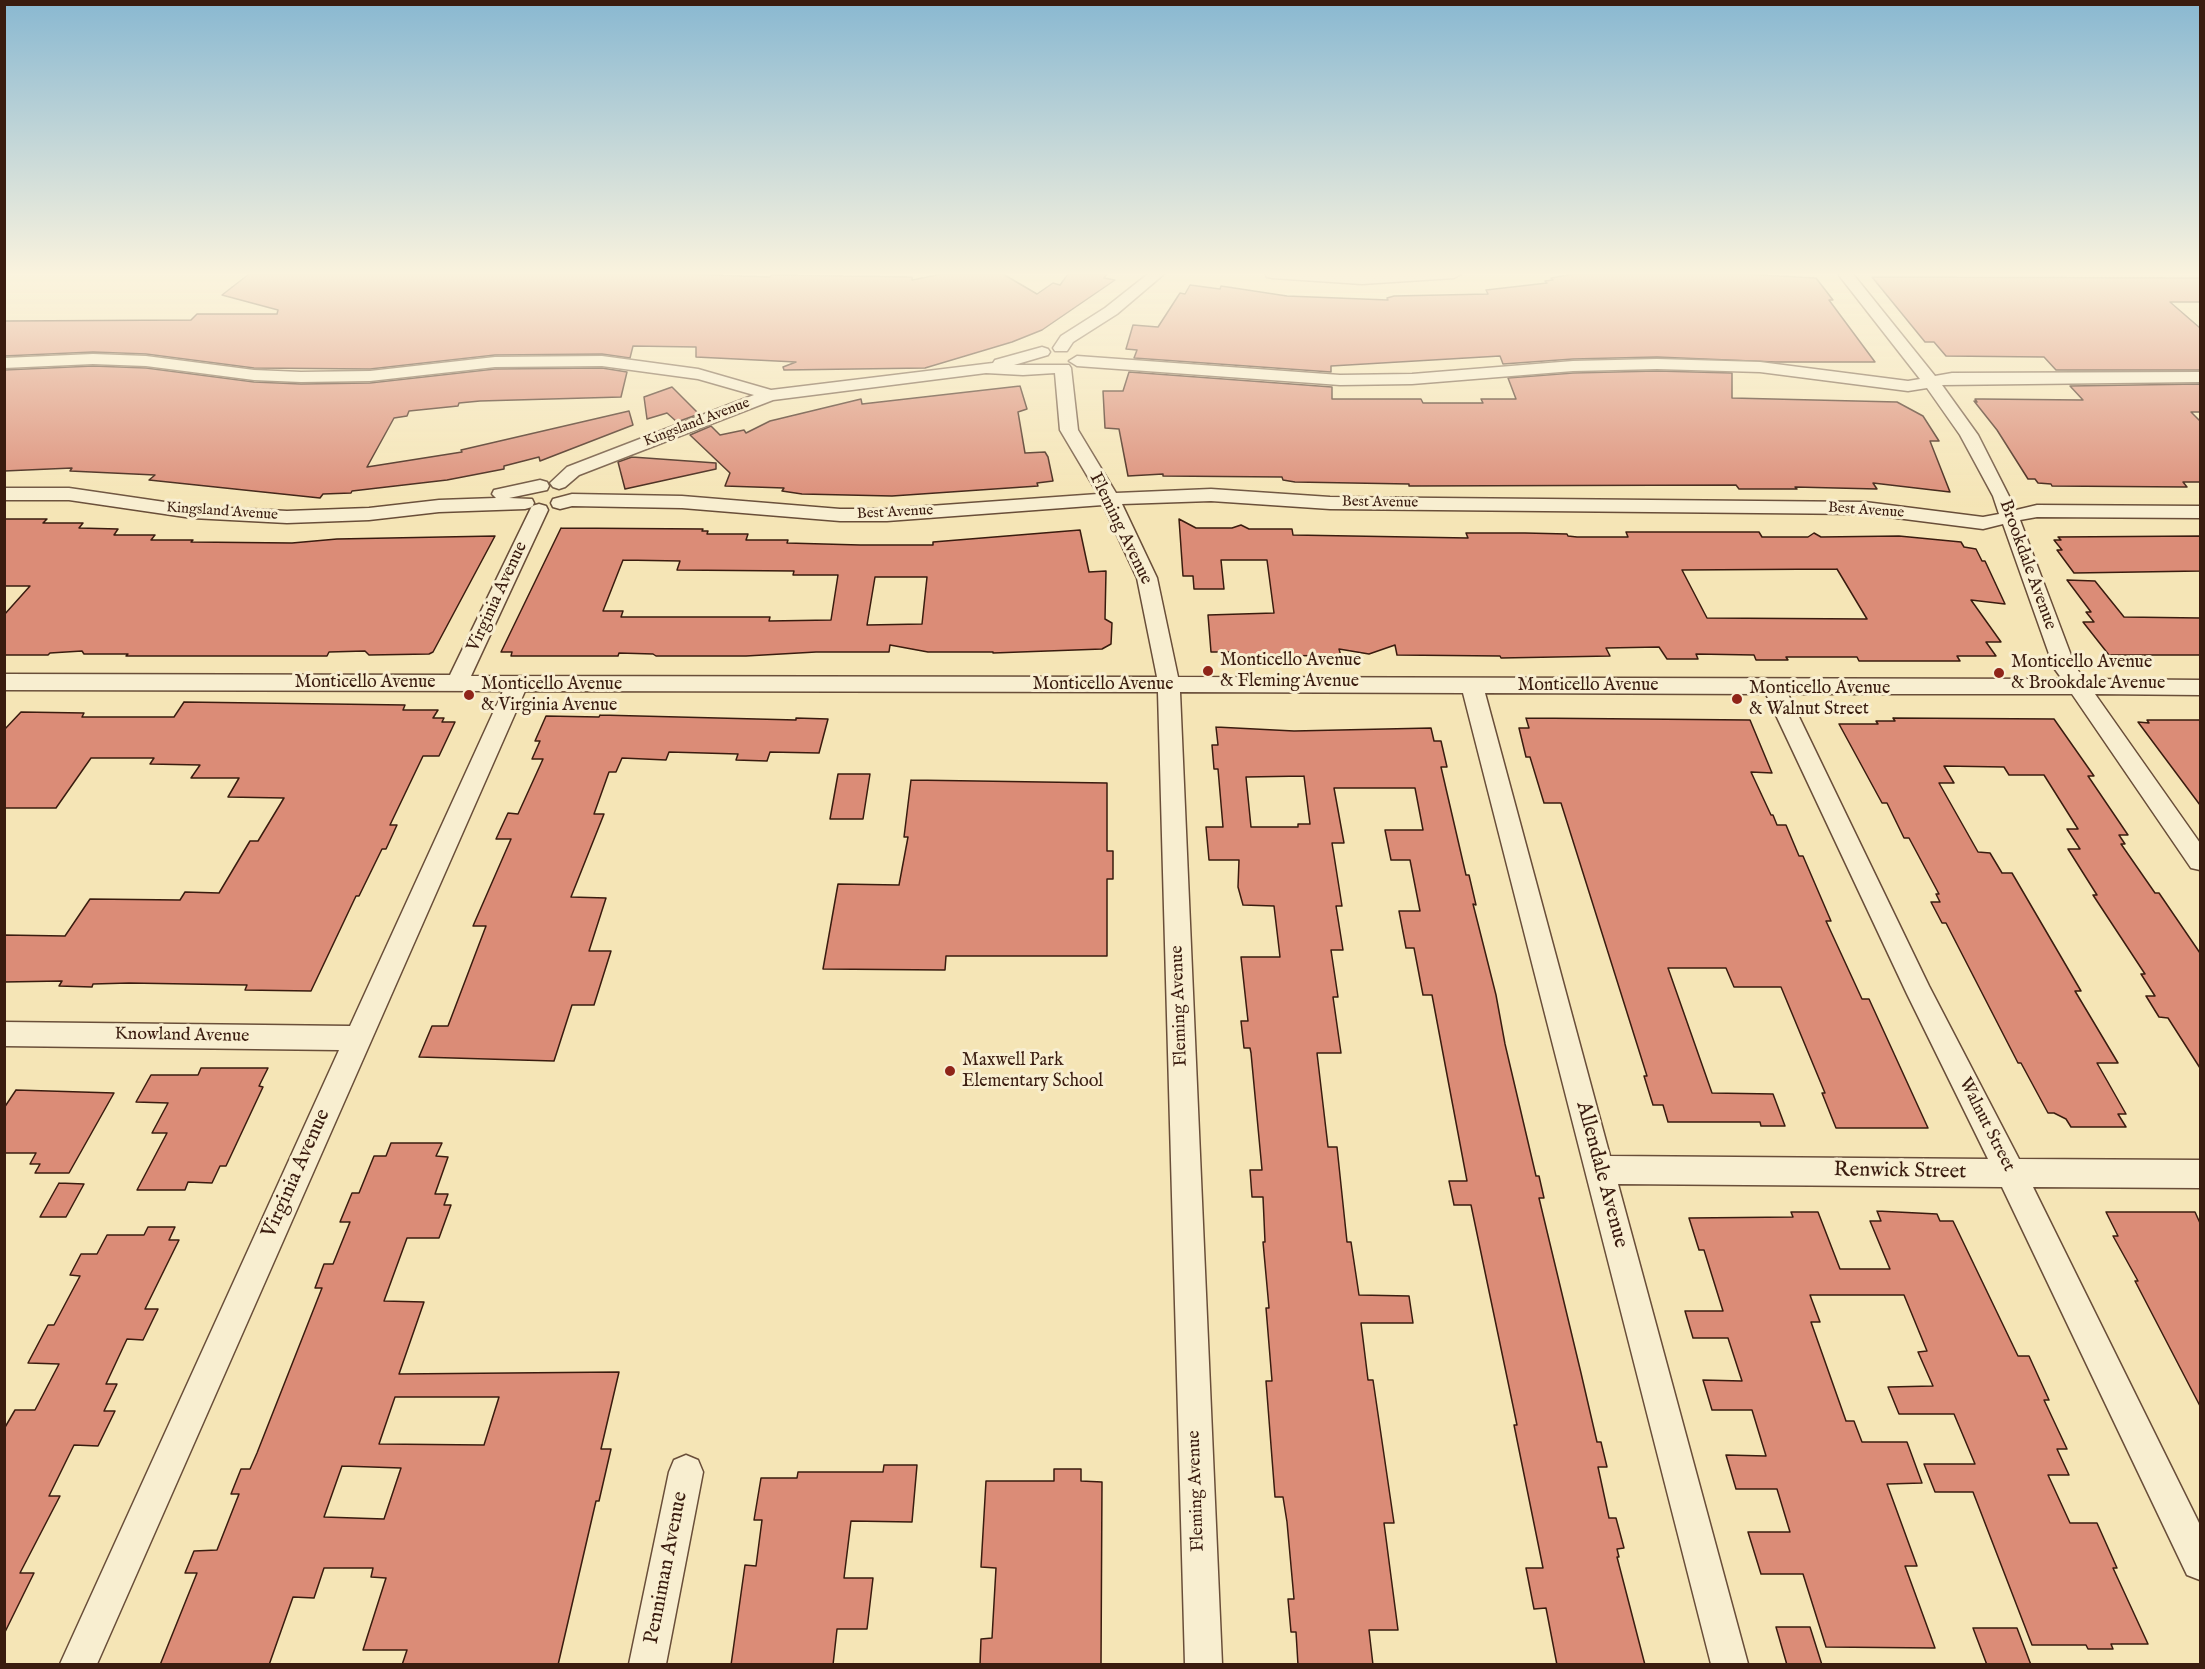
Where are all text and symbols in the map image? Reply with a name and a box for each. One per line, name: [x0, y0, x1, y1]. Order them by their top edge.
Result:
street label: Kingsland Avenue: [642, 395, 752, 451]
street label: Fleming Avenue: [1084, 470, 1156, 588]
street label: Best Avenue: [1342, 493, 1418, 513]
street label: Brookdale Avenue: [1993, 497, 2061, 633]
street label: Kingsland Avenue: [166, 499, 278, 525]
street label: Best Avenue: [1827, 499, 1905, 523]
street label: Best Avenue: [856, 502, 934, 524]
street label: Virginia Avenue: [463, 539, 533, 655]
place label: Monticello Avenue & Fleming Avenue: [1220, 650, 1361, 692]
place label: Monticello Avenue & Brookdale Avenue: [2011, 652, 2165, 694]
marker: Monticello Avenue & Fleming Avenue: [1201, 664, 1215, 678]
marker: Monticello Avenue & Brookdale Avenue: [1992, 666, 2006, 680]
street label: Monticello Avenue: [294, 672, 436, 694]
place label: Monticello Avenue & Virginia Avenue: [481, 674, 622, 716]
street label: Monticello Avenue: [1032, 674, 1174, 696]
street label: Monticello Avenue: [1517, 675, 1659, 697]
place label: Monticello Avenue & Walnut Street: [1749, 678, 1890, 720]
marker: Monticello Avenue & Virginia Avenue: [462, 688, 476, 702]
marker: Monticello Avenue & Walnut Street: [1730, 692, 1744, 706]
street label: Fleming Avenue: [1167, 945, 1193, 1067]
street label: Knowland Avenue: [114, 1024, 250, 1048]
place label: Maxwell Park Elementary School: [962, 1050, 1103, 1092]
marker: Maxwell Park Elementary School: [943, 1064, 957, 1078]
street label: Walnut Street: [1953, 1074, 2019, 1176]
street label: Allendale Avenue: [1569, 1099, 1633, 1251]
street label: Virginia Avenue: [257, 1106, 337, 1242]
street label: Renwick Street: [1833, 1158, 1967, 1186]
street label: Fleming Avenue: [1184, 1430, 1210, 1552]
street label: Penniman Avenue: [640, 1490, 694, 1646]

